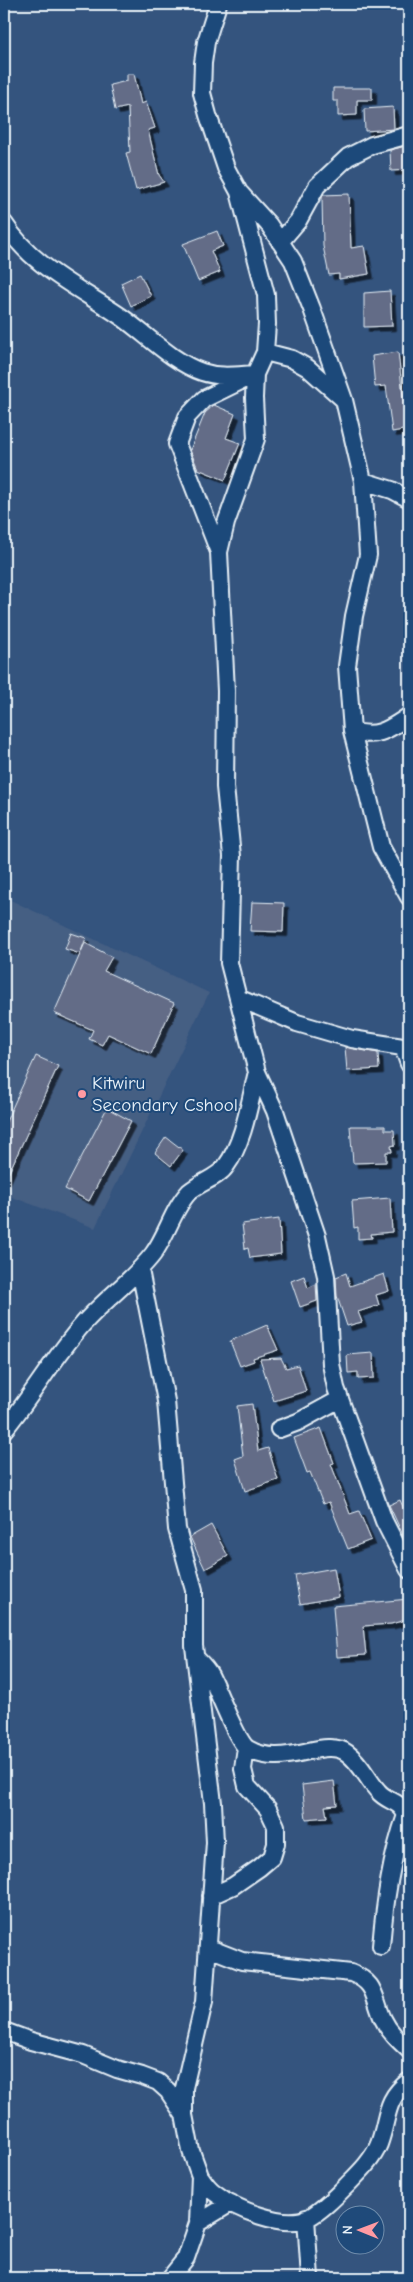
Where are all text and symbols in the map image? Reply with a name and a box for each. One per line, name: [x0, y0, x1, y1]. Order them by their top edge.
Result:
place label: Kitwiru Secondary Cshool: [92, 1072, 238, 1116]
marker: Kitwiru Secondary Cshool: [76, 1088, 88, 1100]
north arrow: [336, 2204, 386, 2254]
text: N: [339, 2225, 356, 2234]

